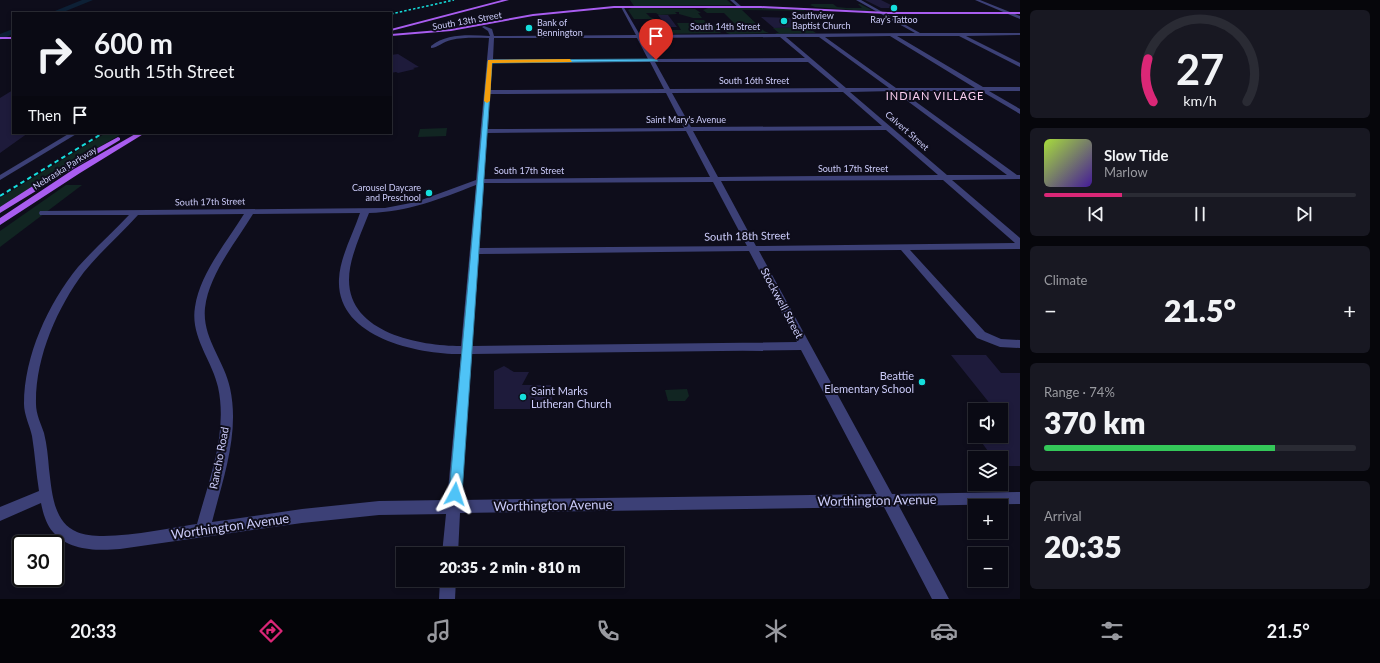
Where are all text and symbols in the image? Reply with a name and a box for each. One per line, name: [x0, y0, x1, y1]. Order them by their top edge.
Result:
marker: Ray’s Tattoo: [889, 3, 899, 13]
street label: South 13th Street: [431, 9, 503, 32]
place label: Southview Baptist Church: [792, 10, 851, 31]
place label: Ray’s Tattoo: [870, 14, 918, 25]
marker: Southview Baptist Church: [779, 16, 789, 26]
place label: Bank of Bennington: [537, 17, 583, 38]
pin: [639, 19, 673, 60]
street label: South 14th Street: [690, 21, 761, 32]
marker: Bank of Bennington: [524, 23, 534, 33]
icon: arrive: [645, 25, 667, 47]
text: 600 m: [94, 26, 173, 60]
icon: right: [28, 28, 80, 80]
text: 27: [1176, 44, 1224, 94]
text: South 15th Street: [94, 60, 234, 82]
street label: South 16th Street: [719, 75, 790, 86]
district label: INDIAN VILLAGE: [886, 89, 984, 102]
text: km/h: [1183, 91, 1217, 108]
icon: arrive: [69, 104, 91, 126]
text: Then: [28, 106, 61, 124]
street label: Calvert Street: [883, 109, 932, 153]
street label: Saint Mary's Avenue: [646, 114, 726, 125]
street label: Nebraska Parkway: [31, 143, 99, 192]
text: Slow Tide: [1104, 146, 1169, 164]
street label: South 17th Street: [818, 163, 889, 174]
text: Marlow: [1104, 164, 1148, 180]
street label: South 17th Street: [494, 165, 565, 176]
place label: Carousel Daycare and Preschool: [352, 182, 421, 203]
marker: Carousel Daycare and Preschool: [424, 188, 434, 198]
street label: South 17th Street: [175, 195, 246, 208]
icon: previous: [1085, 203, 1107, 225]
icon: pause: [1189, 203, 1211, 225]
icon: next: [1293, 203, 1315, 225]
street label: South 18th Street: [704, 228, 790, 243]
street label: Stockwell Street: [758, 265, 807, 340]
text: Climate: [1044, 272, 1087, 288]
text: 21.5°: [1164, 292, 1236, 328]
text: −: [1044, 297, 1057, 324]
text: +: [1343, 297, 1356, 324]
place label: Beattie Elementary School: [824, 369, 914, 395]
marker: Beattie Elementary School: [917, 377, 927, 387]
place label: Saint Marks Lutheran Church: [531, 384, 611, 410]
text: Range · 74%: [1044, 384, 1115, 400]
marker: Saint Marks Lutheran Church: [518, 392, 528, 402]
map controls: [968, 403, 1008, 587]
button: sound: [968, 403, 1008, 443]
text: 370 km: [1044, 404, 1145, 440]
street label: Rancho Road: [206, 426, 231, 490]
button: layers: [968, 451, 1008, 491]
position arrow: [434, 473, 476, 515]
street label: Worthington Avenue: [817, 491, 937, 509]
street label: Worthington Avenue: [493, 496, 613, 514]
button: +: [968, 499, 1008, 539]
text: Arrival: [1044, 508, 1081, 524]
street label: Worthington Avenue: [170, 510, 290, 542]
text: 20:35: [1044, 528, 1122, 564]
speed limit sign: 30: [12, 535, 64, 587]
button: −: [968, 547, 1008, 587]
text: 20:35 · 2 min · 810 m: [439, 558, 581, 576]
icon: directions: [257, 617, 285, 645]
icon: music: [425, 617, 453, 645]
icon: phone: [594, 617, 622, 645]
icon: climate: [762, 617, 790, 645]
icon: car: [930, 617, 958, 645]
icon: filters: [1098, 617, 1126, 645]
text: 20:33: [70, 620, 117, 642]
text: 21.5°: [1267, 620, 1310, 642]

